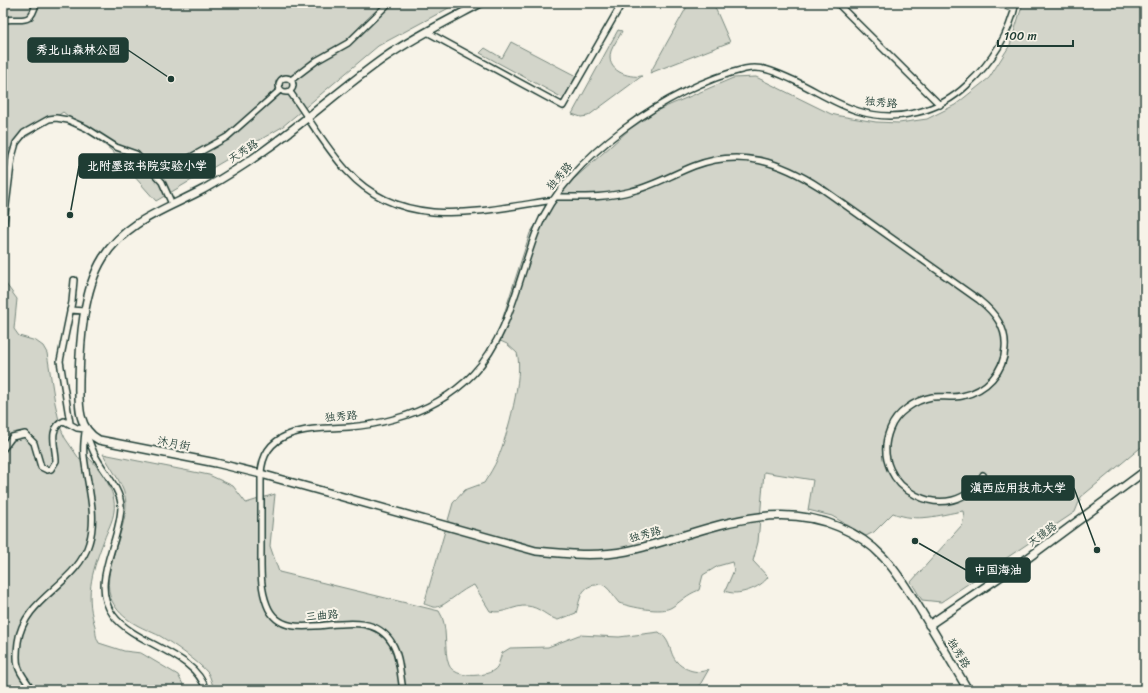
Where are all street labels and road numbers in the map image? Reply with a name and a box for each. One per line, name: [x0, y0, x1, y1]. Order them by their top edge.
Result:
street label: 独秀路: [864, 92, 898, 113]
street label: 天秀路: [224, 134, 262, 168]
street label: 独秀路: [541, 158, 577, 195]
street label: 独秀路: [324, 406, 358, 427]
street label: 沐月街: [156, 431, 193, 456]
street label: 天镜路: [1023, 517, 1061, 552]
street label: 独秀路: [627, 521, 664, 548]
street label: 三曲路: [305, 605, 339, 626]
street label: 独秀路: [942, 634, 975, 672]

